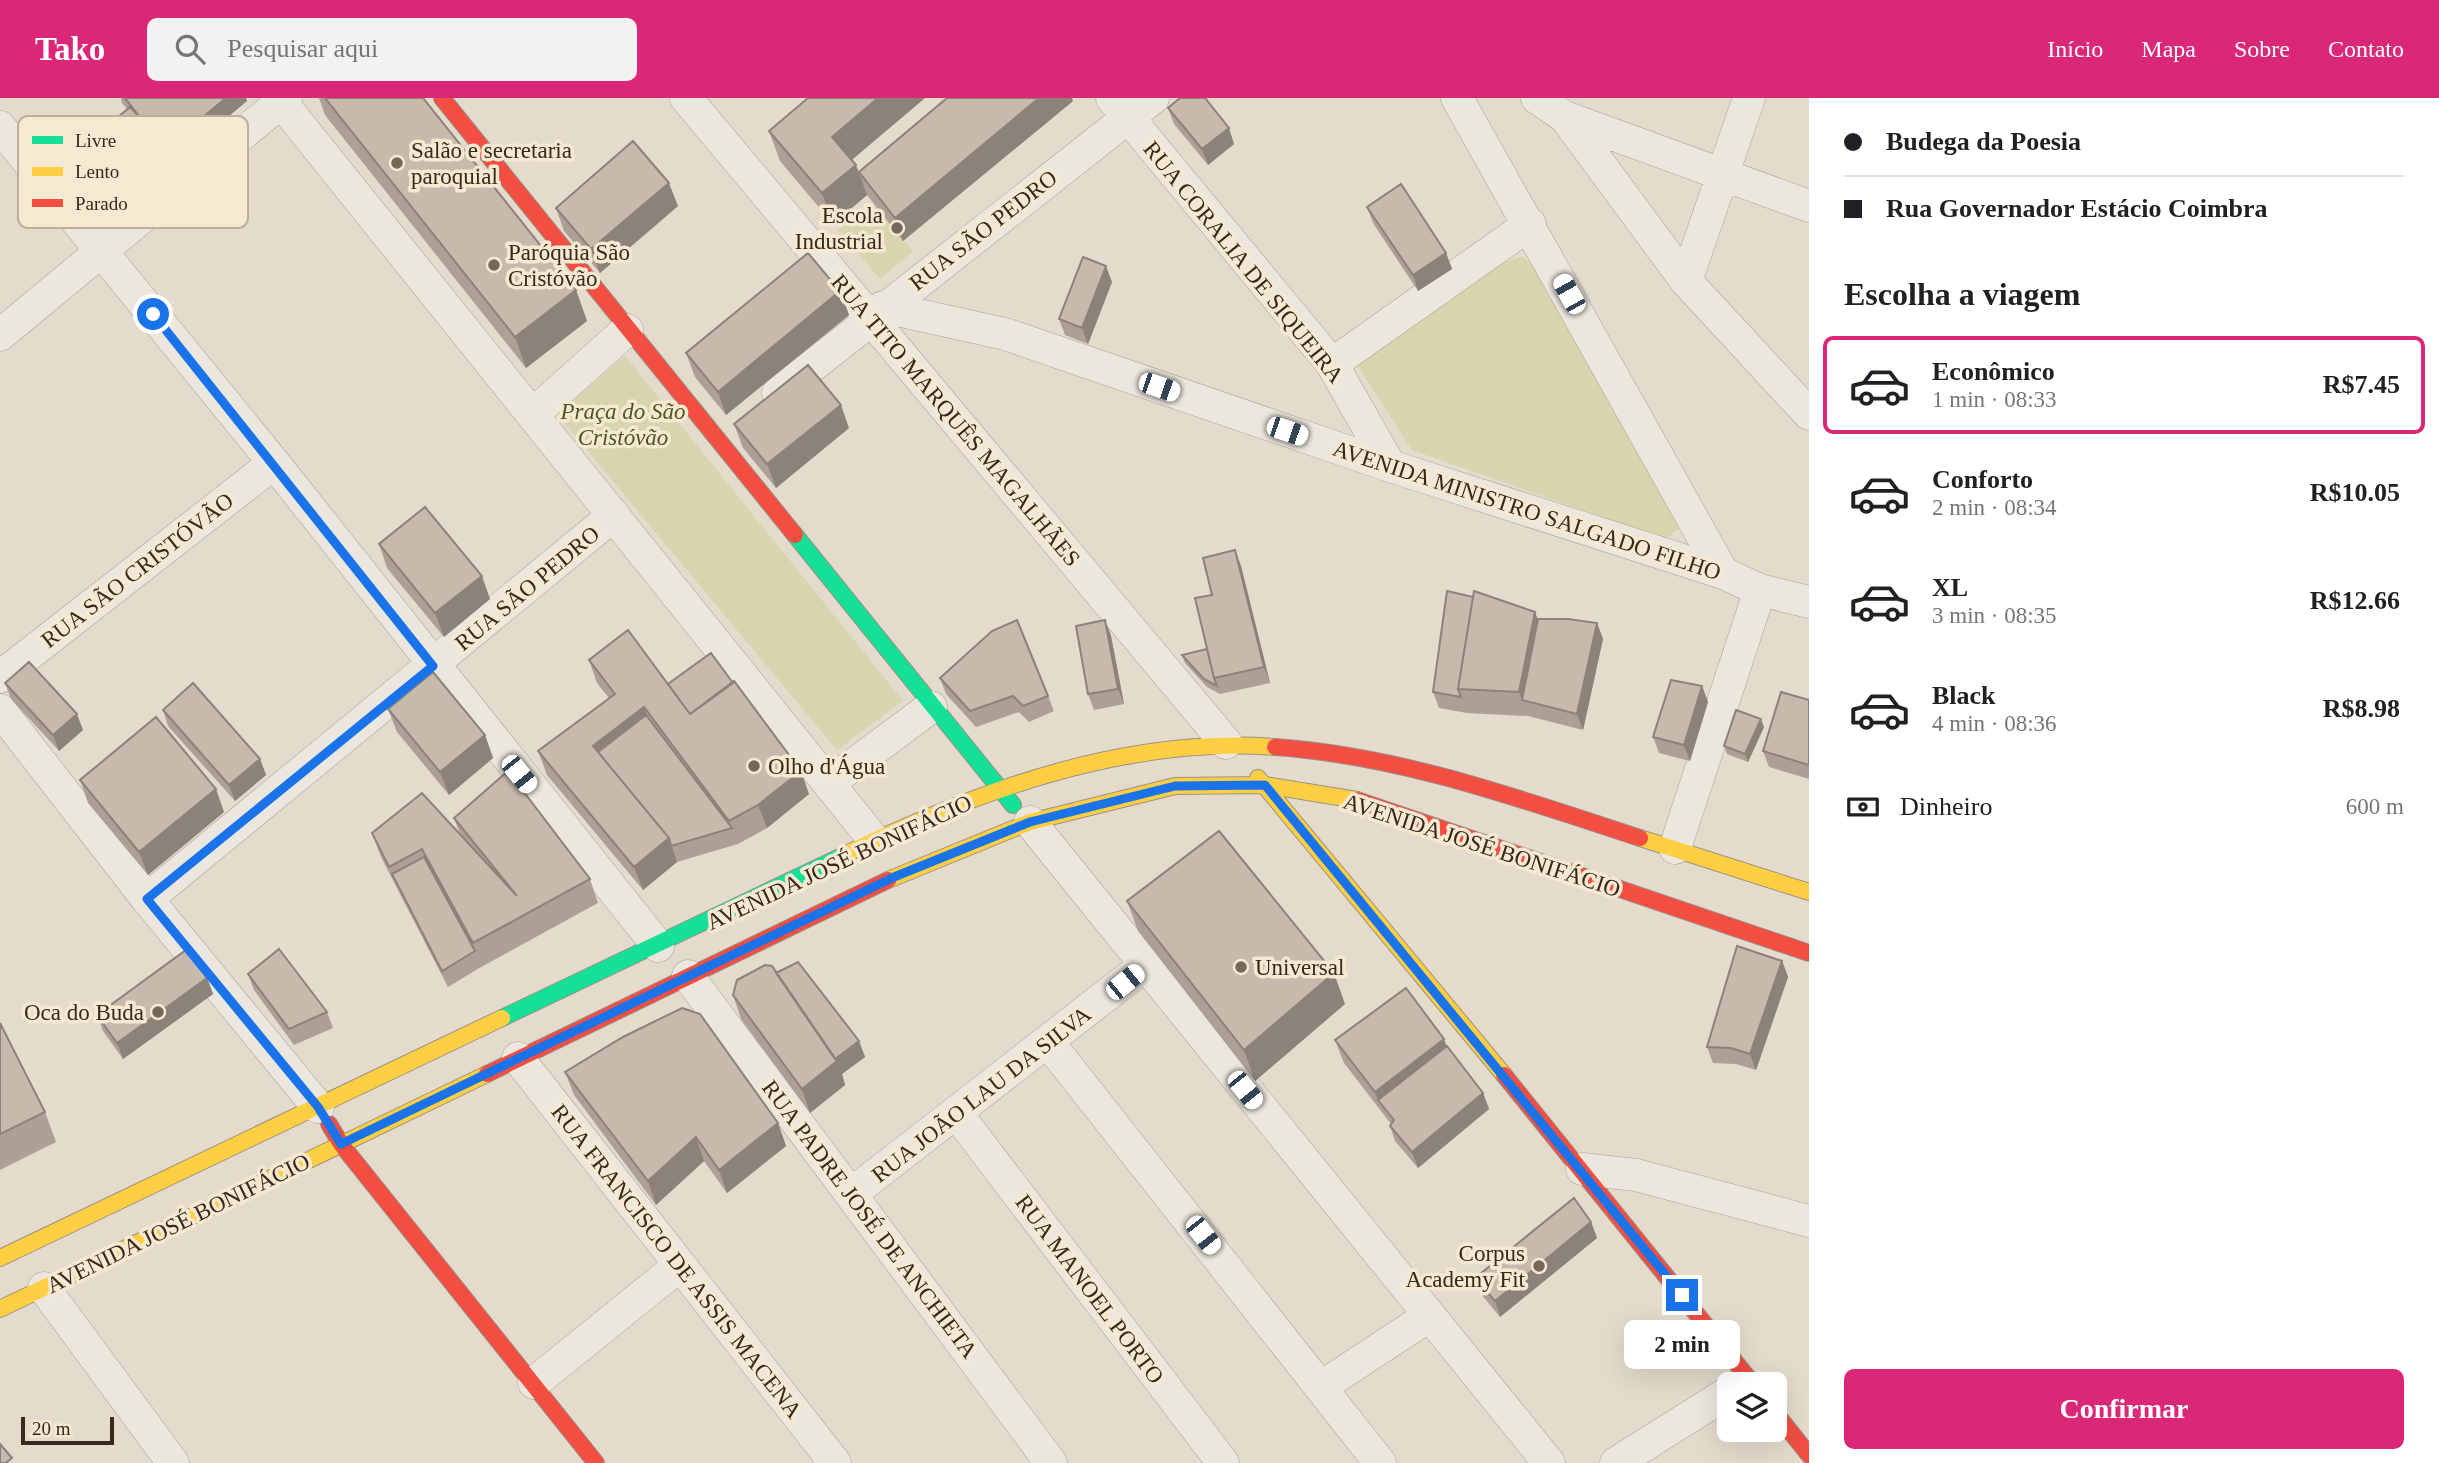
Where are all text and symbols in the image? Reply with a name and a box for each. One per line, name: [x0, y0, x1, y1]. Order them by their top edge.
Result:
search box: [147, 18, 637, 81]
icon: search: [171, 30, 209, 68]
text: Tako: [35, 31, 105, 67]
text: Pesquisar aqui: [227, 34, 378, 63]
text: Início: [2047, 36, 2103, 62]
text: Mapa: [2141, 36, 2196, 62]
text: Sobre: [2234, 36, 2290, 62]
text: Contato: [2328, 36, 2404, 62]
legend: [18, 116, 248, 228]
text: Budega da Poesia: [1886, 127, 2081, 156]
text: Livre: [75, 130, 116, 151]
street label: RUA CORALIA DE SIQUEIRA: [1138, 137, 1349, 388]
place label: Salão e secretaria paroquial: [411, 138, 572, 189]
marker: Salão e secretaria paroquial: [389, 155, 405, 171]
text: Lento: [75, 161, 119, 182]
street label: RUA SÃO PEDRO: [905, 165, 1062, 296]
text: Parado: [75, 193, 128, 214]
text: Rua Governador Estácio Coimbra: [1886, 194, 2268, 223]
place label: Escola Industrial: [795, 203, 883, 254]
marker: Escola Industrial: [889, 220, 905, 236]
place label: Paróquia São Cristóvão: [508, 240, 630, 291]
marker: Paróquia São Cristóvão: [486, 257, 502, 273]
street label: RUA TITO MARQUÊS MAGALHÃES: [826, 269, 1085, 571]
car: [1550, 271, 1589, 317]
text: Escolha a viagem: [1844, 276, 2080, 312]
route start: [137, 298, 169, 330]
icon: car: [1848, 354, 1911, 417]
text: Econômico: [1932, 357, 2055, 386]
car: [1136, 370, 1183, 404]
text: R$7.45: [2323, 370, 2400, 399]
text: 1 min · 08:33: [1932, 387, 2057, 412]
park label: Praça do São Cristóvão: [559, 399, 686, 450]
car: [1264, 414, 1311, 448]
street label: AVENIDA MINISTRO SALGADO FILHO: [1330, 436, 1724, 585]
icon: car: [1848, 462, 1911, 525]
text: Conforto: [1932, 465, 2033, 494]
text: R$10.05: [2310, 478, 2400, 507]
street label: RUA SÃO CRISTÓVÃO: [36, 487, 238, 653]
text: 2 min · 08:34: [1932, 495, 2057, 520]
street label: RUA SÃO PEDRO: [450, 521, 604, 656]
icon: car: [1848, 570, 1911, 633]
text: XL: [1932, 573, 1968, 602]
text: R$12.66: [2310, 586, 2400, 615]
text: 3 min · 08:35: [1932, 603, 2057, 628]
icon: car: [1848, 678, 1911, 741]
text: Black: [1932, 681, 1996, 710]
text: R$8.98: [2323, 694, 2400, 723]
text: 4 min · 08:36: [1932, 711, 2057, 736]
car: [498, 751, 541, 797]
place label: Olho d'Água: [768, 754, 885, 779]
marker: Olho d'Água: [746, 758, 762, 774]
icon: cash: [1844, 788, 1882, 826]
street label: AVENIDA JOSÉ BONIFÁCIO: [1340, 789, 1623, 902]
street label: AVENIDA JOSÉ BONIFÁCIO: [703, 790, 976, 935]
text: Dinheiro: [1900, 792, 1992, 821]
text: 600 m: [2346, 794, 2404, 819]
place label: Universal: [1255, 955, 1344, 980]
marker: Universal: [1233, 959, 1249, 975]
car: [1103, 961, 1148, 1003]
place label: Oca do Buda: [24, 1000, 144, 1025]
street label: RUA JOÃO LAU DA SILVA: [867, 1001, 1096, 1188]
marker: Oca do Buda: [150, 1004, 166, 1020]
car: [1224, 1067, 1267, 1113]
street label: RUA PADRE JOSÉ DE ANCHIETA: [757, 1076, 982, 1363]
street label: RUA FRANCISCO DE ASSIS MACENA: [546, 1100, 807, 1423]
street label: AVENIDA JOSÉ BONIFÁCIO: [43, 1149, 314, 1298]
street label: RUA MANOEL PORTO: [1010, 1190, 1169, 1389]
car: [1182, 1212, 1225, 1258]
place label: Corpus Academy Fit: [1406, 1241, 1526, 1292]
marker: Corpus Academy Fit: [1531, 1258, 1547, 1274]
route end: [1666, 1279, 1698, 1311]
callout: 2 min: [1624, 1320, 1740, 1368]
text: 2 min: [1654, 1332, 1710, 1357]
button: Confirmar: [1844, 1369, 2404, 1449]
map controls: [1717, 1372, 1787, 1442]
button: layers: [1717, 1372, 1787, 1442]
scale bar: [21, 1414, 114, 1446]
text: 20 m: [32, 1418, 71, 1439]

